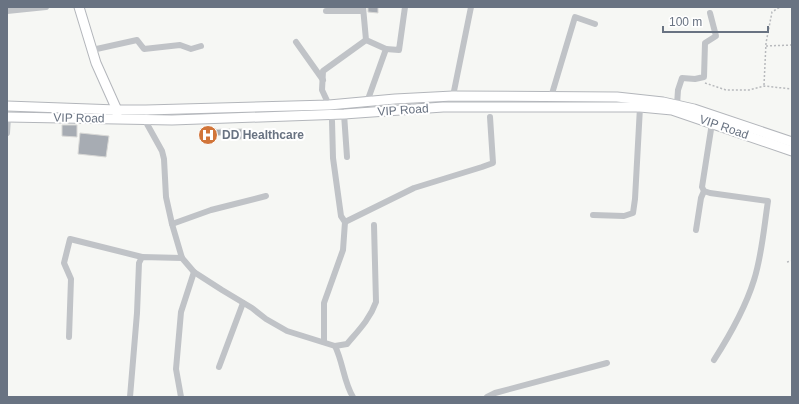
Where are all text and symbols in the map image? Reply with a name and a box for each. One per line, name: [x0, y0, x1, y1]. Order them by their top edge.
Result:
scale bar: [663, 8, 768, 34]
text: 100 m: [669, 15, 702, 29]
street label: VIP Road: [377, 101, 429, 119]
street label: VIP Road: [53, 111, 105, 125]
street label: VIP Road: [698, 112, 750, 142]
hospital icon: DD Healthcare: [197, 124, 219, 146]
place label: DD Healthcare: [222, 128, 304, 142]

